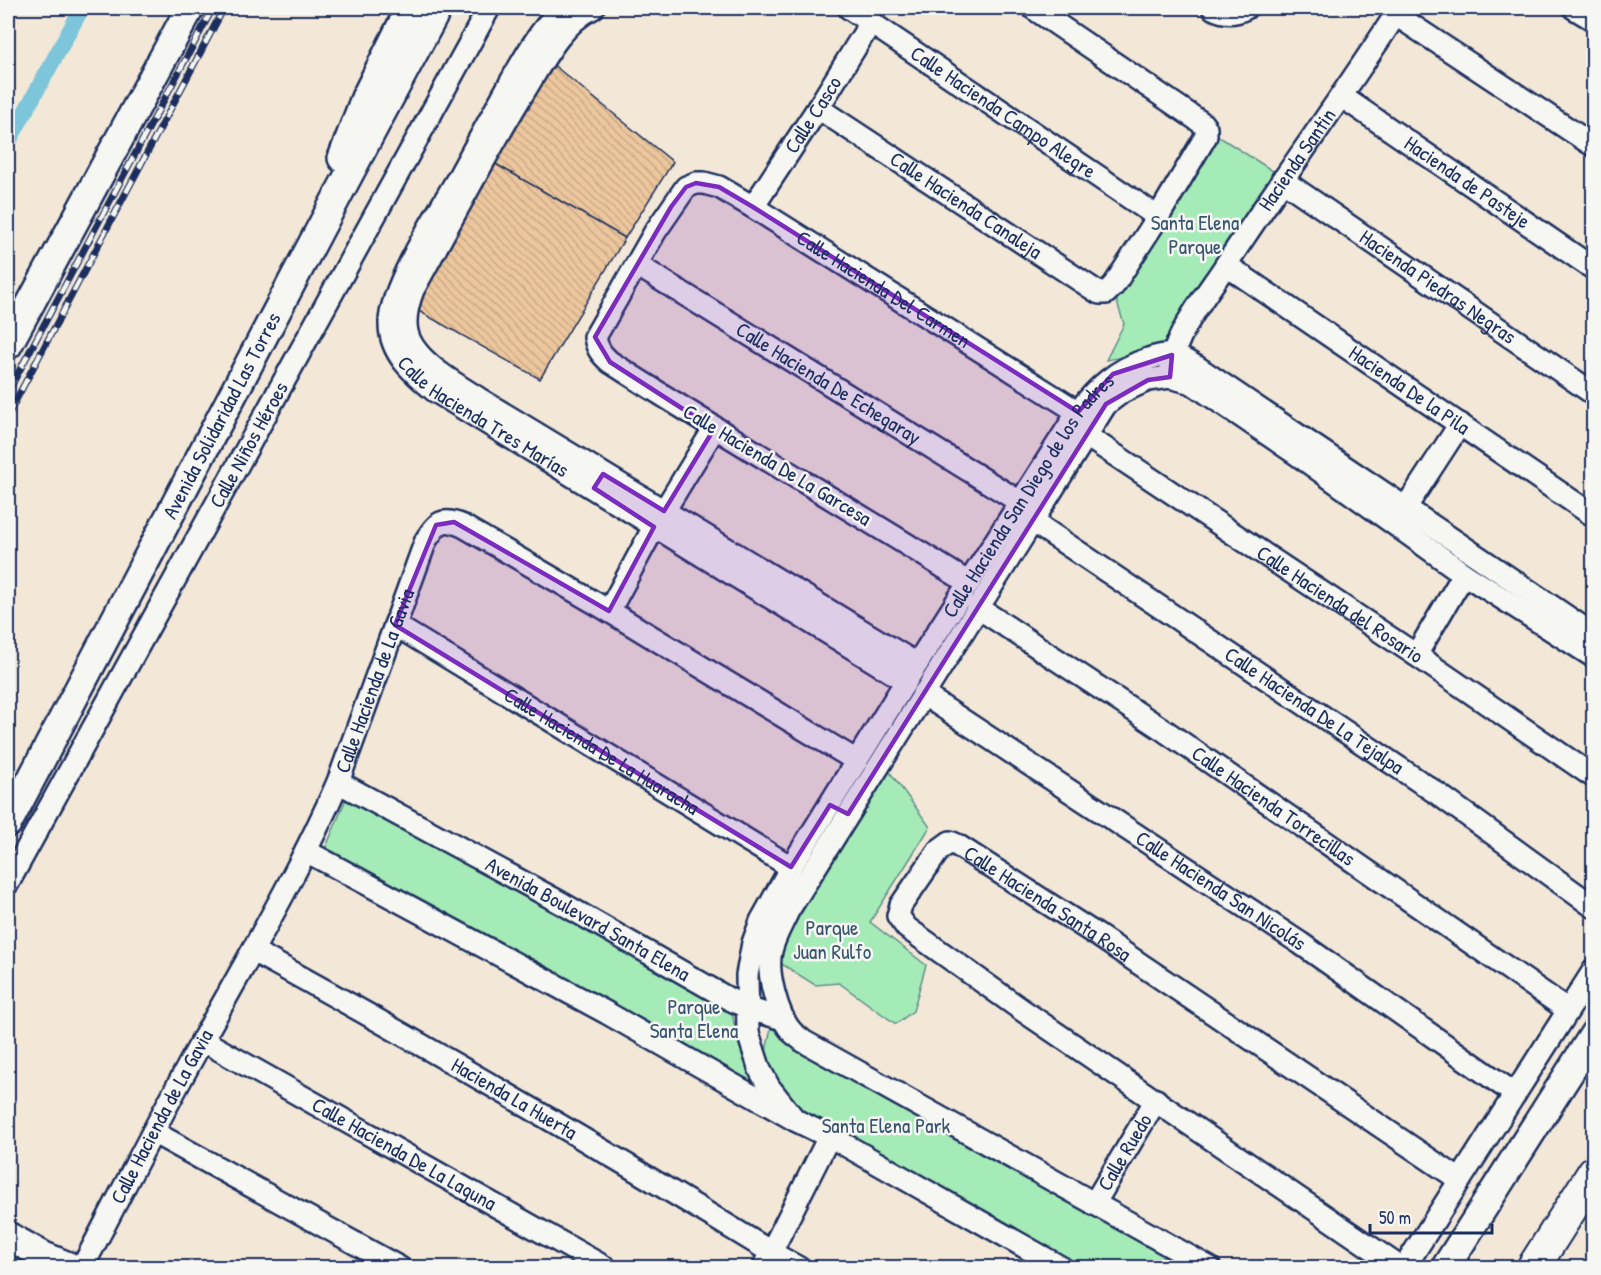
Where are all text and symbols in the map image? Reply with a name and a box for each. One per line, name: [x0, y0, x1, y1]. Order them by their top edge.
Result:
street label: Calle Hacienda Campo Alegre: [905, 39, 1102, 185]
street label: Calle Casco: [777, 70, 848, 159]
street label: Hacienda Santin: [1251, 102, 1342, 217]
street label: Hacienda de Pasteje: [1399, 129, 1536, 235]
street label: Calle Hacienda Canaleja: [884, 144, 1048, 266]
park label: Santa Elena Parque: [1151, 208, 1239, 261]
street label: Hacienda Piedras Negras: [1354, 222, 1522, 351]
street label: Calle Hacienda Del Carmen: [791, 223, 976, 355]
street label: Avenida Solidaridad Las Torres: [155, 307, 288, 524]
street label: Calle Hacienda De Echegaray: [731, 315, 927, 451]
street label: Hacienda De la Pila: [1343, 338, 1476, 441]
street label: Calle Hacienda Tres Marías: [391, 349, 575, 484]
street label: Calle Hacienda San Diego de los Padres: [935, 366, 1120, 623]
street label: Calle Niños Héroes: [202, 376, 295, 513]
street label: Calle Hacienda De La Garcesa: [678, 397, 877, 532]
street label: Calle Hacienda del Rosario: [1251, 538, 1429, 670]
street label: Calle Hacienda de La Gavia: [327, 585, 421, 777]
street label: Calle Hacienda De La Tejalpa: [1219, 640, 1410, 781]
street label: Calle Hacienda De La Huaracha: [499, 680, 705, 822]
street label: Calle Hacienda Torrecillas: [1186, 739, 1361, 873]
street label: Calle Hacienda San Nicolás: [1130, 823, 1312, 957]
street label: Calle Hacienda Santa Rosa: [958, 838, 1137, 968]
street label: Avenida Boulevard Santa Elena: [481, 850, 696, 988]
park label: Parque Juan Rulfo: [793, 913, 871, 966]
park label: Parque Santa Elena: [650, 992, 738, 1045]
street label: Calle Hacienda de La Gavia: [103, 1024, 220, 1209]
street label: Hacienda La Huerta: [446, 1050, 583, 1146]
street label: Calle Hacienda De La Laguna: [307, 1090, 502, 1217]
street label: Calle Ruedo: [1090, 1108, 1159, 1196]
park label: Santa Elena Park: [822, 1111, 951, 1140]
scale bar: [1370, 1197, 1492, 1235]
text: 50 m: [1379, 1205, 1411, 1230]

